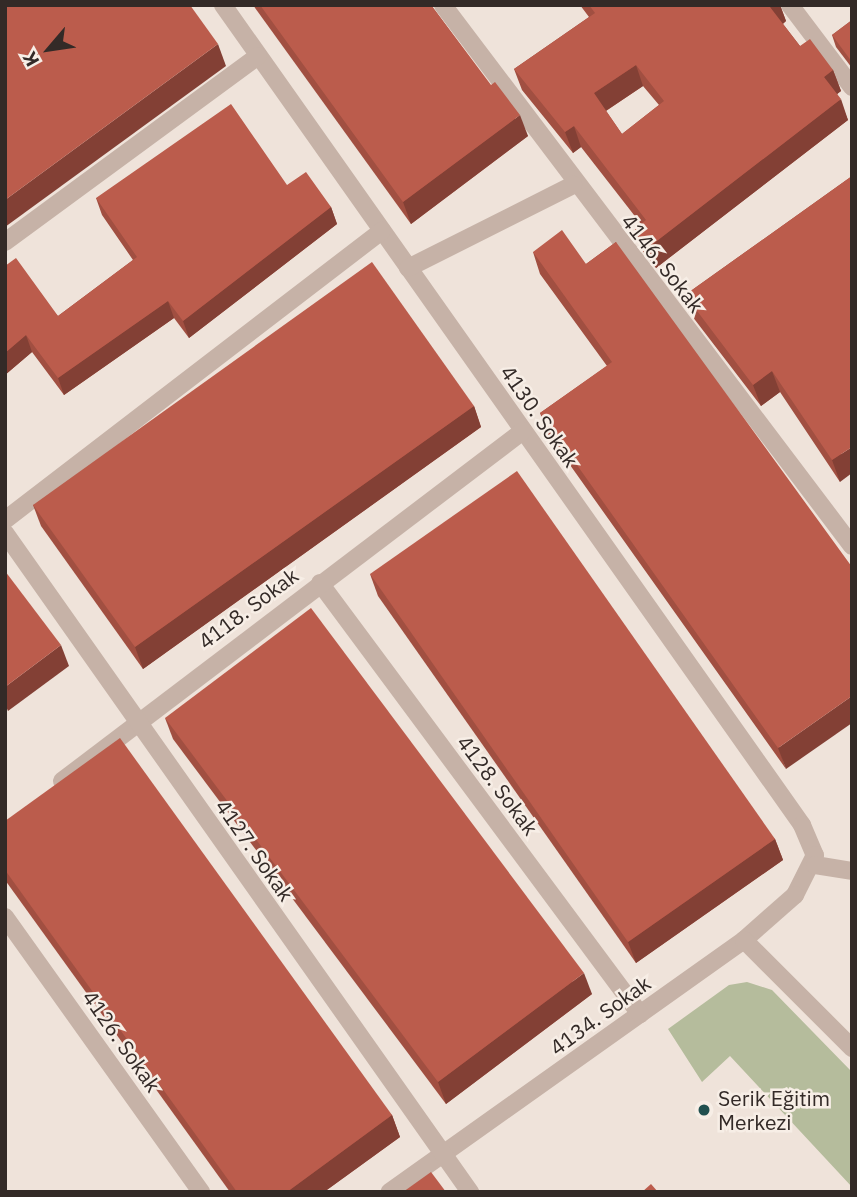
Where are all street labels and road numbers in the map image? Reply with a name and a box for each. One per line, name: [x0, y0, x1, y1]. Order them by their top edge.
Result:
street label: 4146. Sokak: [617, 209, 709, 317]
street label: 4130. Sokak: [496, 360, 584, 472]
street label: 4118. Sokak: [193, 562, 303, 654]
street label: 4128. Sokak: [452, 730, 544, 840]
street label: 4127. Sokak: [211, 794, 299, 906]
street label: 4134. Sokak: [545, 970, 655, 1060]
street label: 4126. Sokak: [78, 985, 166, 1097]

